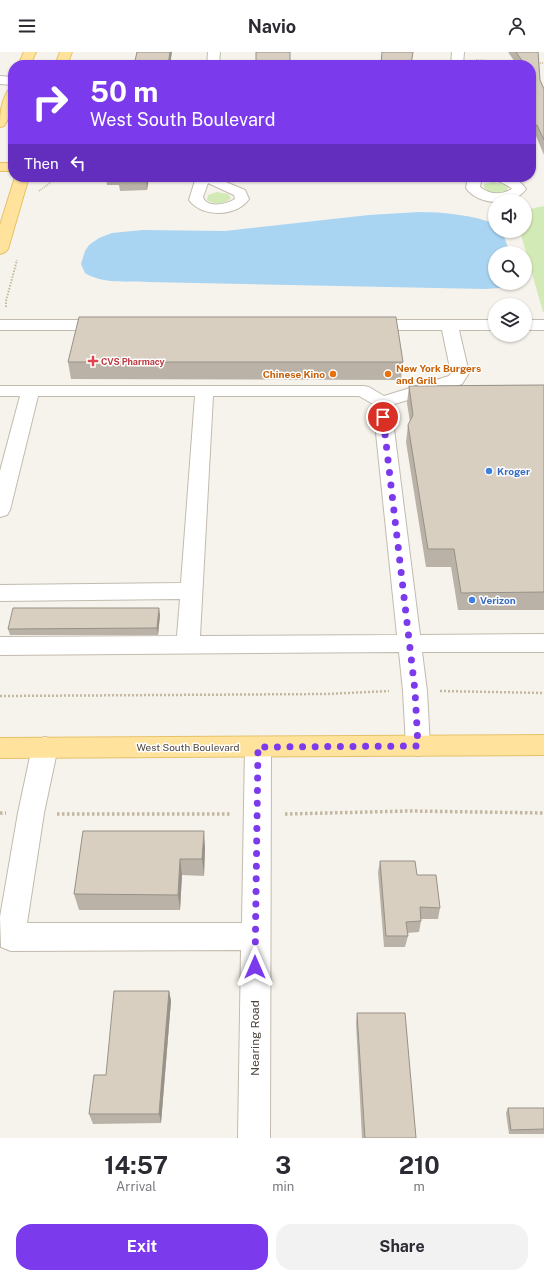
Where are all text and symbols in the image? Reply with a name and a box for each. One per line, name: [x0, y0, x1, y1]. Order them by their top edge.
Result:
icon: menu: [16, 15, 38, 37]
icon: person: [506, 15, 528, 37]
text: Navio: [248, 16, 296, 37]
text: 50 m: [90, 75, 158, 108]
icon: right: [24, 76, 76, 128]
text: West South Boulevard: [90, 109, 275, 130]
icon: left: [67, 152, 89, 174]
text: Then: [24, 155, 59, 172]
map controls: [488, 194, 532, 342]
button: sound: [488, 194, 532, 238]
button: search: [488, 246, 532, 290]
button: layers: [488, 298, 532, 342]
marker: CVS Pharmacy: [88, 356, 98, 366]
place label: CVS Pharmacy: [101, 356, 165, 367]
place label: New York Burgers and Grill: [396, 362, 481, 386]
place label: Chinese Kino: [263, 368, 325, 380]
marker: Chinese Kino: [328, 369, 338, 379]
marker: New York Burgers and Grill: [383, 369, 393, 379]
pin: [366, 400, 400, 434]
icon: arrive: [372, 406, 394, 428]
place label: Kroger: [497, 465, 530, 477]
marker: Kroger: [484, 466, 494, 476]
place label: Verizon: [480, 594, 516, 606]
marker: Verizon: [467, 595, 477, 605]
street label: West South Boulevard: [136, 741, 240, 753]
position arrow: [234, 946, 276, 988]
street label: Nearing Road: [248, 1000, 262, 1076]
text: 14:57: [104, 1151, 168, 1179]
text: 3: [275, 1151, 291, 1179]
text: 210: [399, 1151, 440, 1179]
text: Arrival: [116, 1179, 156, 1194]
text: min: [272, 1179, 294, 1194]
text: m: [414, 1179, 425, 1194]
button: Exit: [16, 1224, 268, 1270]
button: Share: [276, 1224, 528, 1270]

